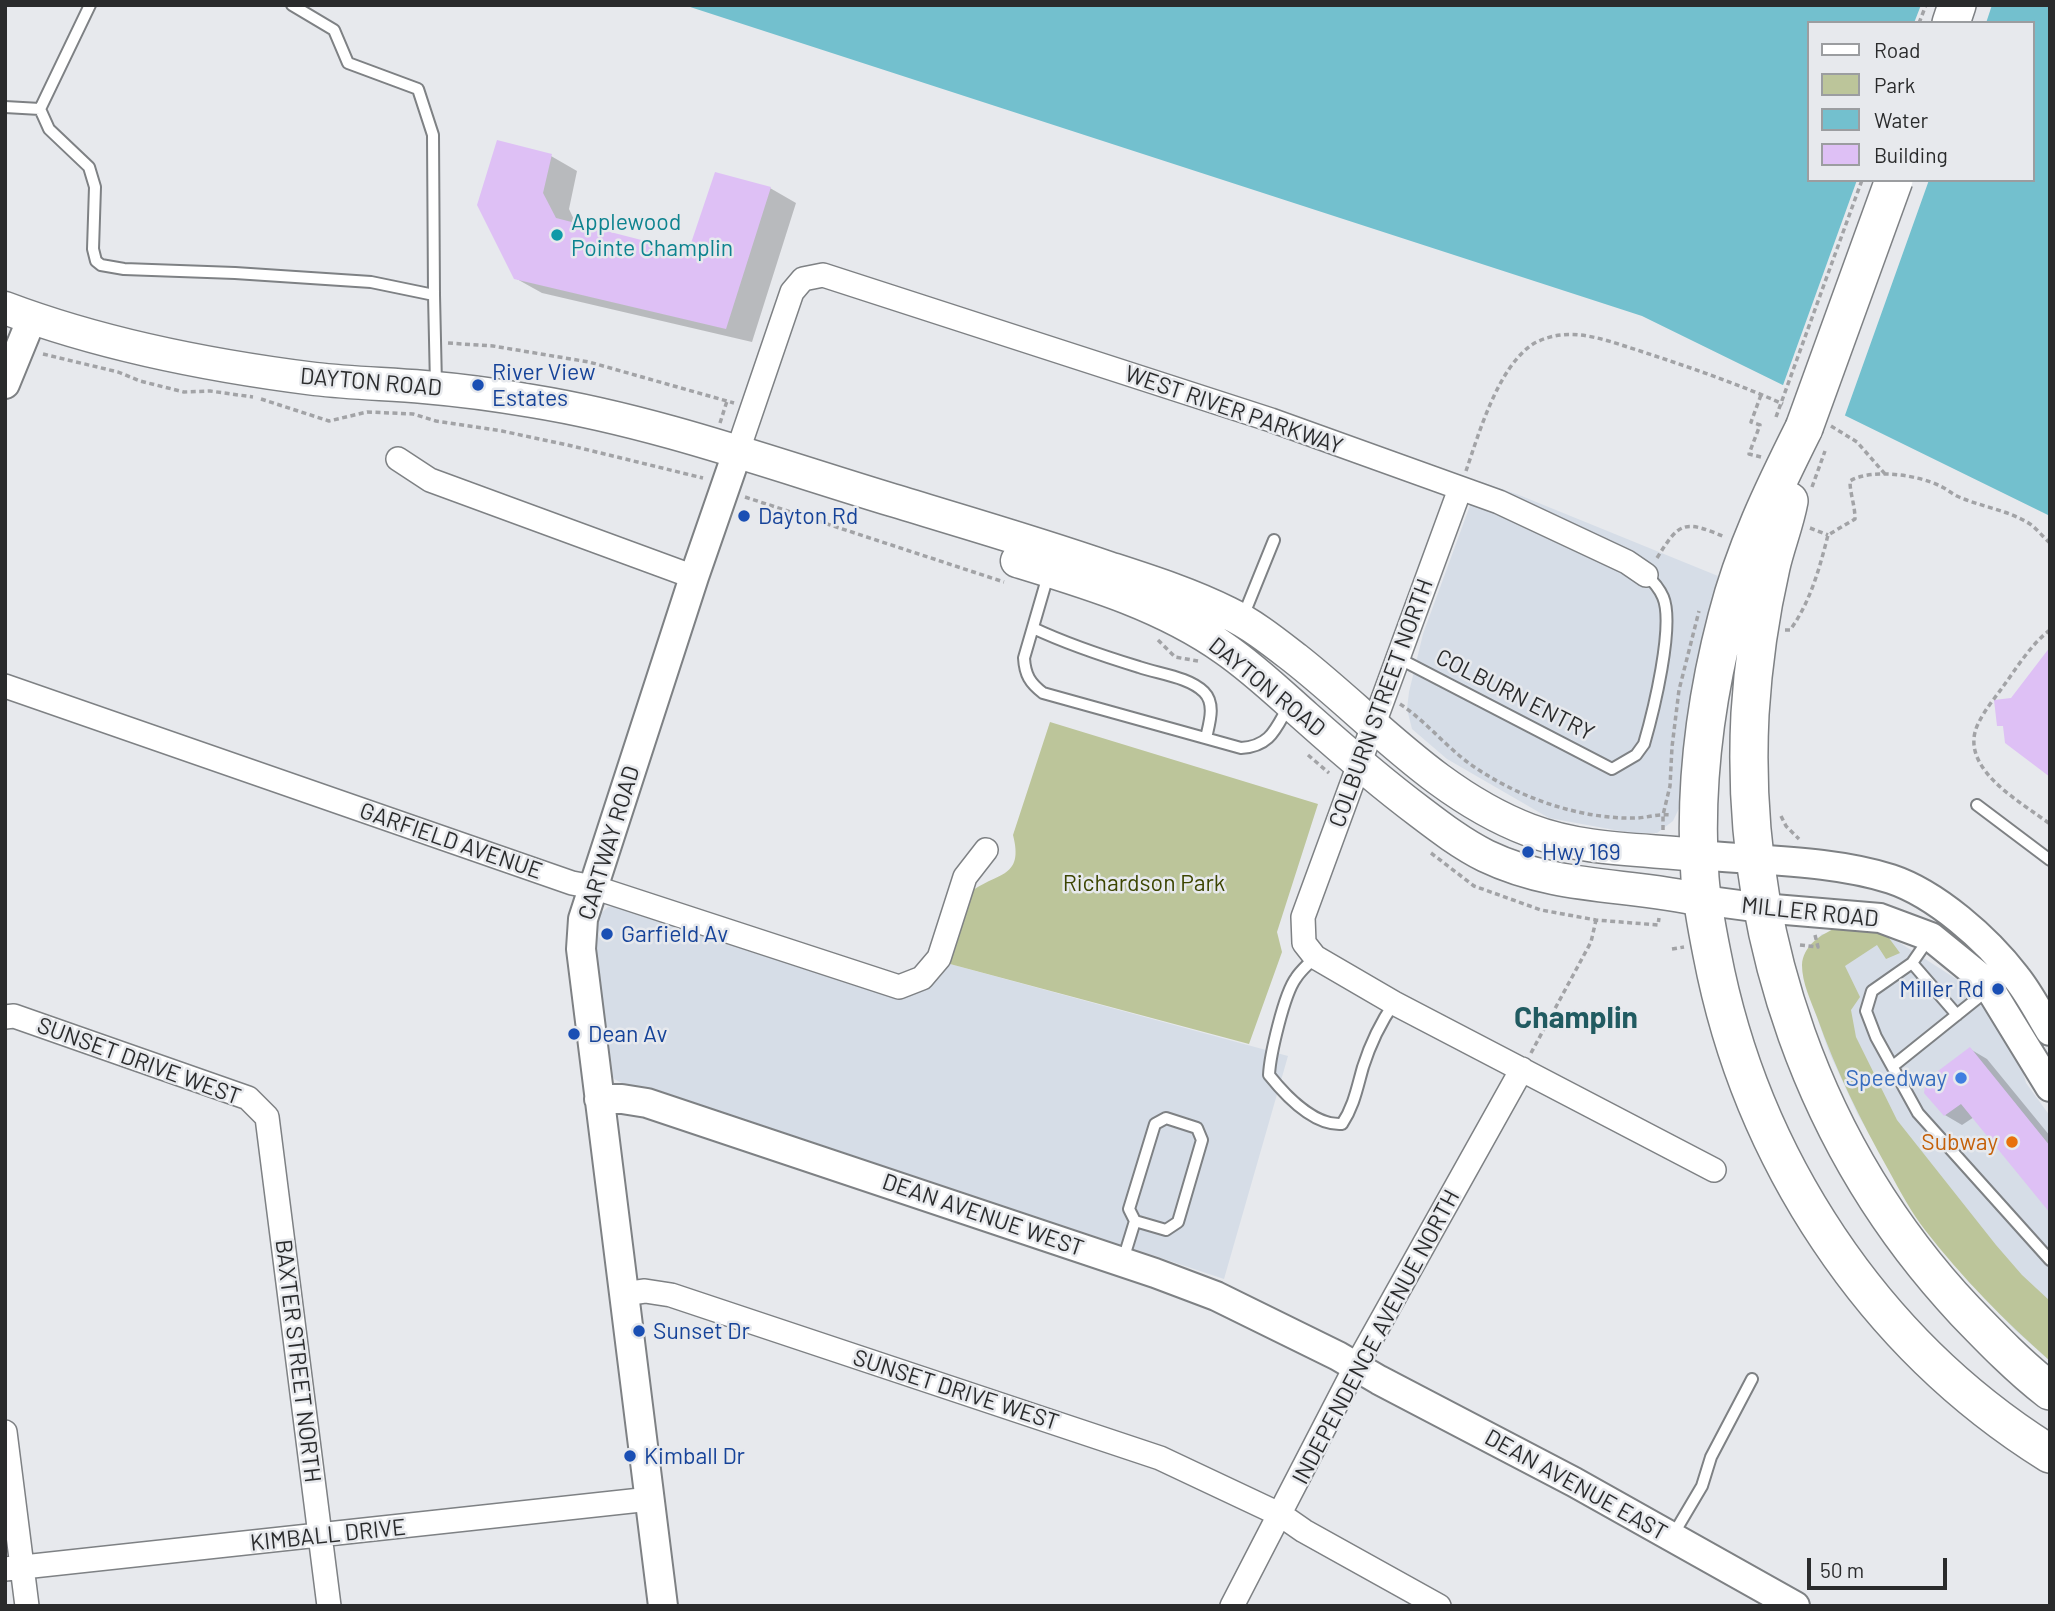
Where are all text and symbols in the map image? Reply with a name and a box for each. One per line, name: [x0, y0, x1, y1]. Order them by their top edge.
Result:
legend: [1806, 21, 2034, 182]
text: Road: [1874, 37, 1920, 62]
text: Park: [1874, 72, 1915, 97]
text: Water: [1874, 107, 1928, 132]
text: Building: [1874, 142, 1948, 167]
place label: Applewood Pointe Champlin: [571, 208, 733, 262]
marker: Applewood Pointe Champlin: [549, 227, 565, 243]
place label: River View Estates: [492, 358, 596, 412]
street label: WEST RIVER PARKWAY: [1121, 360, 1347, 460]
street label: DAYTON ROAD: [299, 362, 443, 402]
marker: River View Estates: [470, 377, 486, 393]
place label: Dayton Rd: [758, 502, 858, 530]
marker: Dayton Rd: [736, 508, 752, 524]
street label: COLBURN STREET NORTH: [1323, 575, 1439, 831]
street label: DAYTON ROAD: [1203, 632, 1331, 742]
street label: COLBURN ENTRY: [1431, 643, 1599, 747]
street label: CARTWAY ROAD: [572, 763, 646, 923]
street label: GARFIELD AVENUE: [356, 797, 546, 885]
place label: Hwy 169: [1542, 838, 1621, 866]
marker: Hwy 169: [1520, 844, 1536, 860]
park label: Richardson Park: [1063, 869, 1225, 897]
street label: MILLER ROAD: [1740, 891, 1880, 933]
place label: Garfield Av: [621, 920, 728, 948]
marker: Garfield Av: [599, 926, 615, 942]
place label: Miller Rd: [1899, 975, 1984, 1003]
marker: Miller Rd: [1990, 981, 2006, 997]
district label: Champlin: [1514, 1000, 1638, 1036]
street label: SUNSET DRIVE WEST: [33, 1011, 245, 1111]
place label: Dean Av: [588, 1020, 667, 1048]
marker: Dean Av: [566, 1026, 582, 1042]
place label: Speedway: [1845, 1064, 1947, 1092]
marker: Speedway: [1953, 1070, 1969, 1086]
place label: Subway: [1921, 1128, 1998, 1156]
marker: Subway: [2004, 1134, 2020, 1150]
street label: DEAN AVENUE WEST: [879, 1168, 1087, 1262]
street label: INDEPENDENCE AVENUE NORTH: [1287, 1185, 1465, 1489]
street label: BAXTER STREET NORTH: [269, 1238, 327, 1484]
place label: Sunset Dr: [653, 1317, 750, 1345]
marker: Sunset Dr: [631, 1323, 647, 1339]
street label: SUNSET DRIVE WEST: [850, 1344, 1062, 1436]
street label: DEAN AVENUE EAST: [1480, 1423, 1672, 1547]
place label: Kimball Dr: [644, 1442, 745, 1470]
marker: Kimball Dr: [622, 1448, 638, 1464]
street label: KIMBALL DRIVE: [249, 1513, 407, 1557]
scale bar: [1810, 1544, 1950, 1588]
text: 50 m: [1820, 1557, 1864, 1582]

